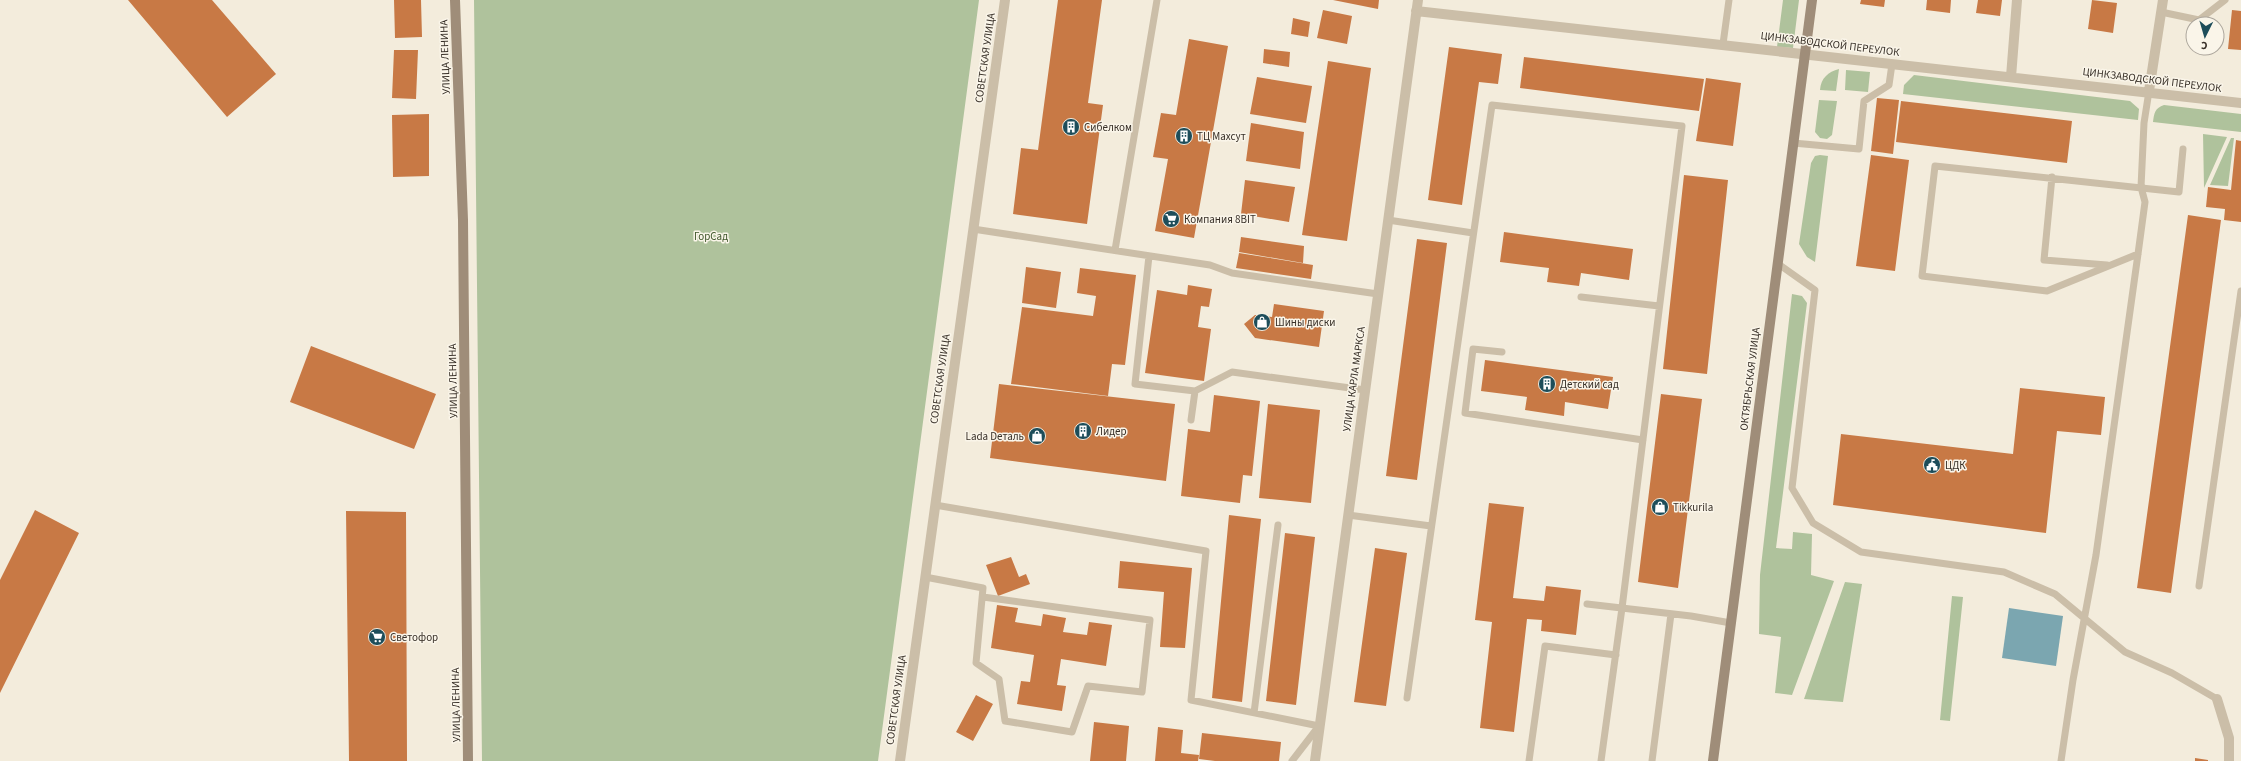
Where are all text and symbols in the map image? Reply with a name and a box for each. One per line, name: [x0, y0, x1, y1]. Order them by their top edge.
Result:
street label: СОВЕТСКАЯ УЛИЦА: [971, 12, 999, 104]
north arrow: [2185, 16, 2225, 56]
street label: УЛИЦА ЛЕНИНА: [436, 19, 454, 95]
street label: ЦИНКЗАВОДСКОЙ ПЕРЕУЛОК: [1760, 28, 1901, 60]
text: С: [2200, 38, 2208, 53]
street label: ЦИНКЗАВОДСКОЙ ПЕРЕУЛОК: [2082, 64, 2223, 96]
building icon: Сибелком: [1061, 117, 1081, 137]
place label: Сибелком: [1084, 120, 1132, 135]
building icon: ТЦ Махсут: [1174, 126, 1194, 146]
place label: ТЦ Махсут: [1197, 129, 1246, 144]
supermarket icon: Компания 8BIT: [1161, 209, 1181, 229]
place label: Компания 8BIT: [1184, 212, 1256, 227]
park label: ГорСад: [694, 229, 728, 244]
shop icon: Шины диски: [1252, 312, 1272, 332]
place label: Шины диски: [1275, 315, 1335, 330]
street label: УЛИЦА КАРЛА МАРКСА: [1339, 326, 1369, 432]
street label: ОКТЯБРЬСКАЯ УЛИЦА: [1736, 326, 1764, 432]
street label: СОВЕТСКАЯ УЛИЦА: [926, 333, 954, 425]
street label: УЛИЦА ЛЕНИНА: [445, 344, 461, 418]
building icon: Детский сад: [1537, 374, 1557, 394]
place label: Детский сад: [1560, 377, 1619, 392]
building icon: Лидер: [1073, 421, 1093, 441]
place label: Лидер: [1096, 424, 1127, 439]
shop icon: Lada Dеталь: [1027, 426, 1047, 446]
place label: Lada Dеталь: [966, 429, 1024, 444]
public building icon: ЦДК: [1922, 455, 1942, 475]
place label: ЦДК: [1945, 458, 1966, 473]
shop icon: Tikkurila: [1650, 497, 1670, 517]
place label: Tikkurila: [1673, 500, 1713, 515]
supermarket icon: Светофор: [367, 627, 387, 647]
place label: Светофор: [390, 630, 438, 645]
street label: СОВЕТСКАЯ УЛИЦА: [882, 654, 910, 746]
street label: УЛИЦА ЛЕНИНА: [448, 668, 464, 742]

